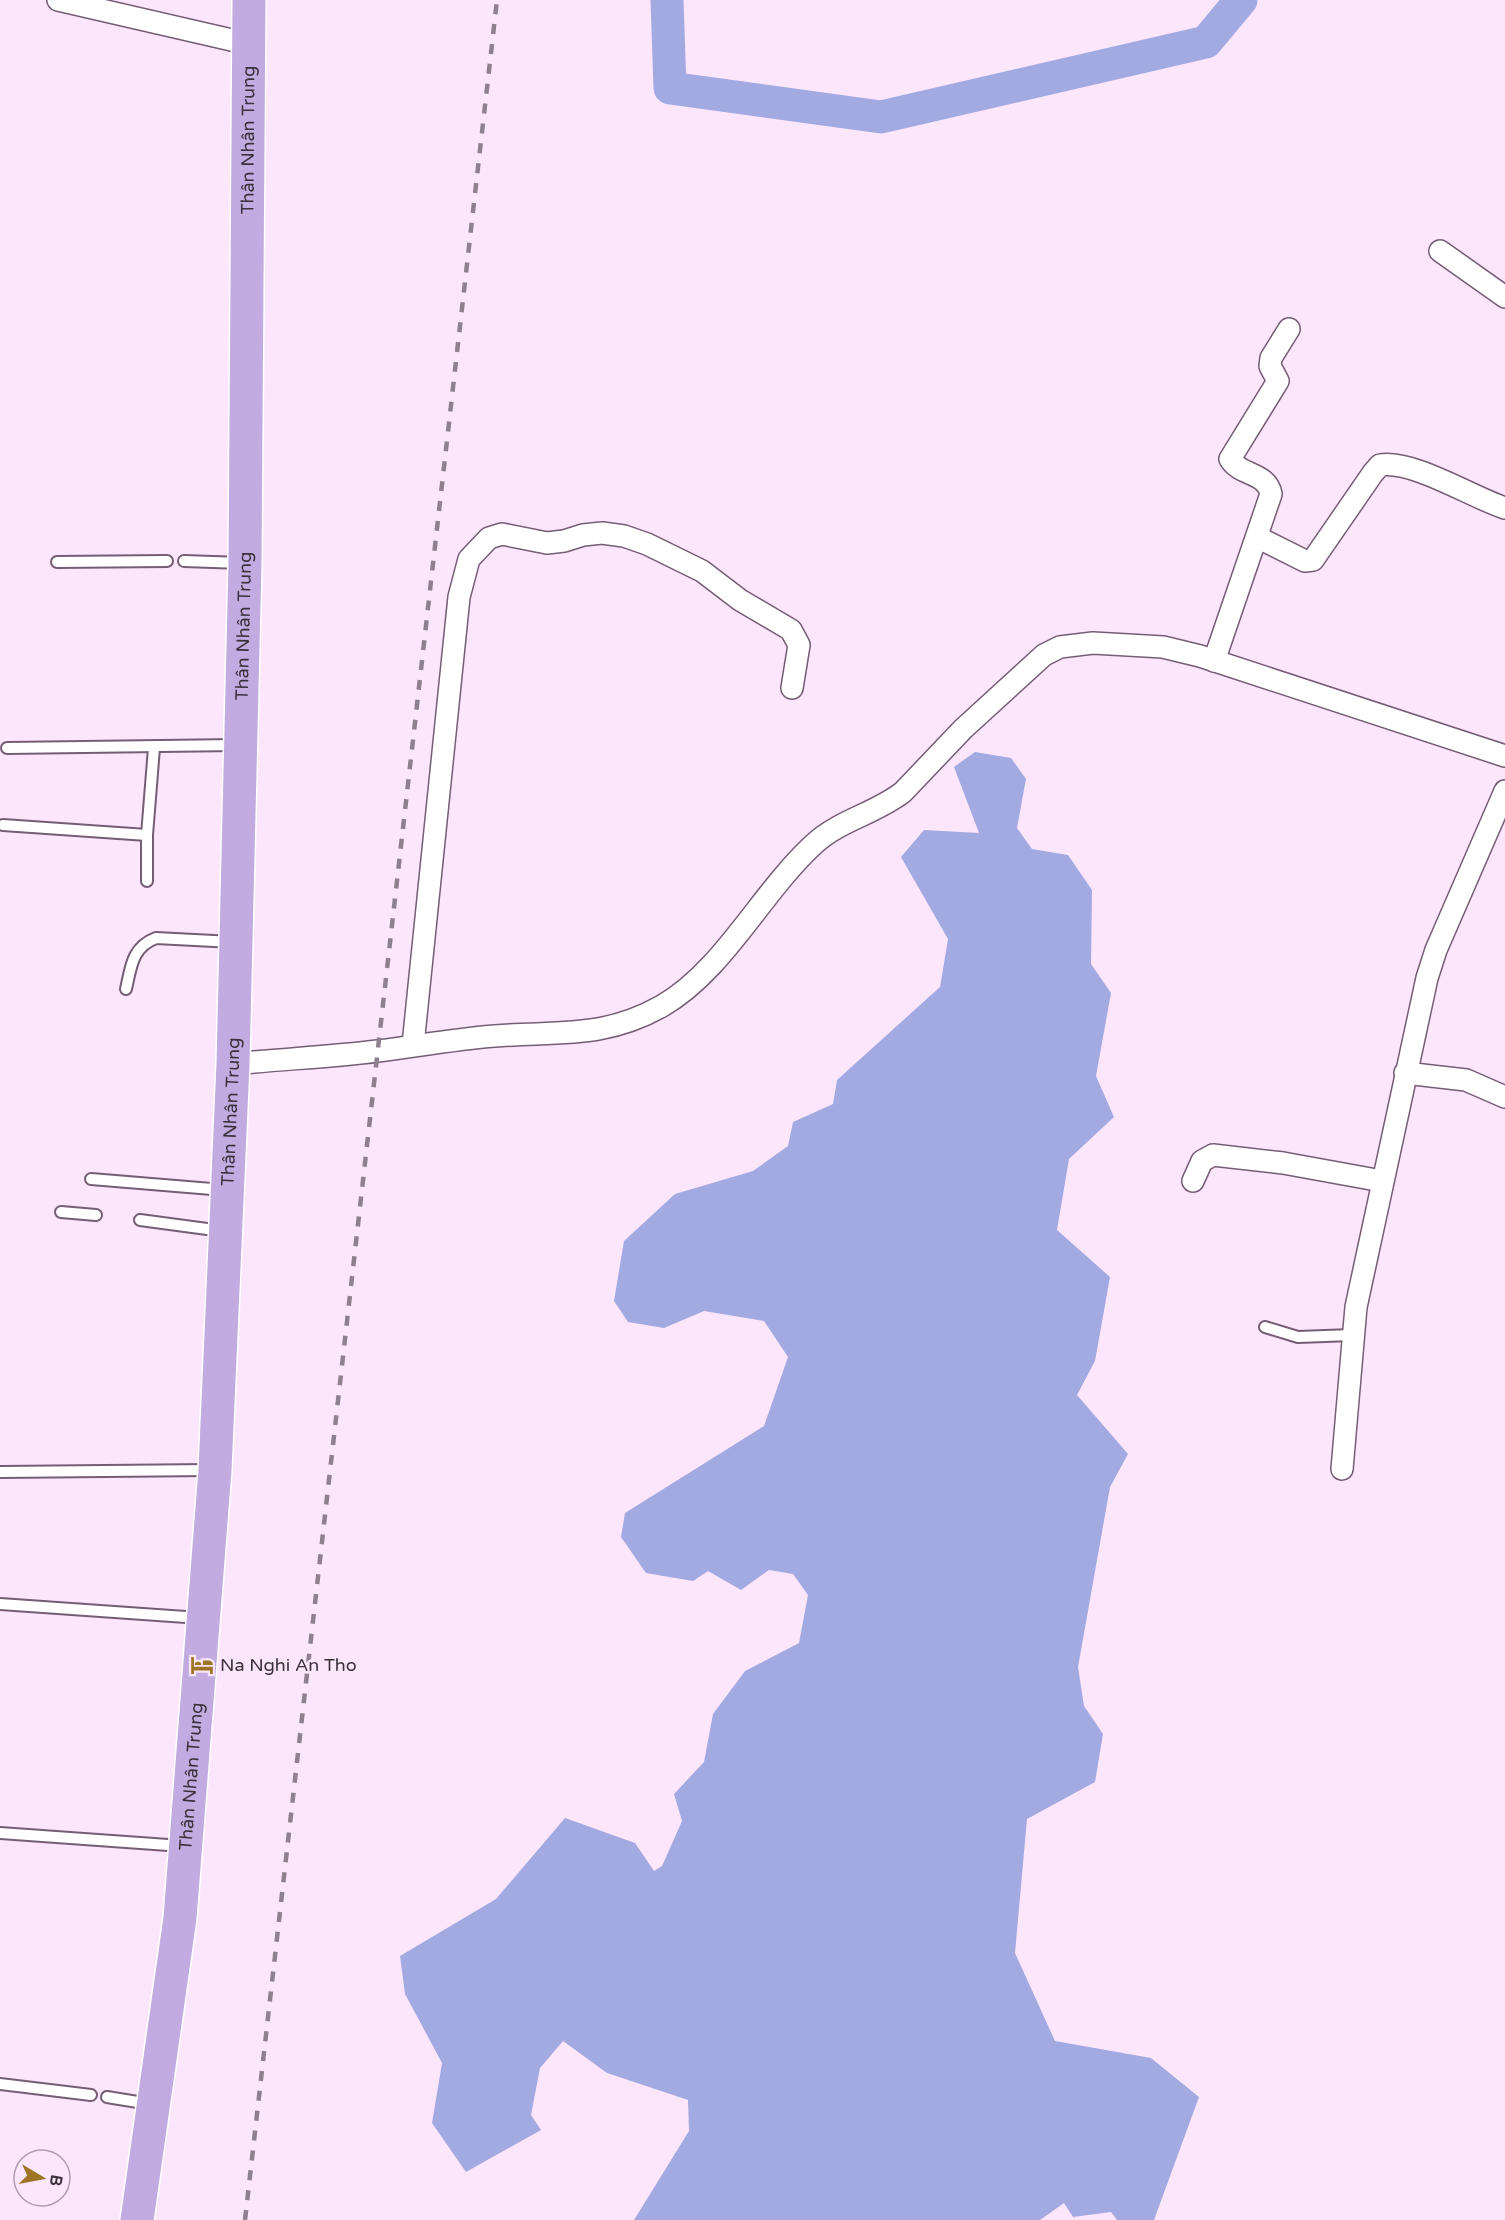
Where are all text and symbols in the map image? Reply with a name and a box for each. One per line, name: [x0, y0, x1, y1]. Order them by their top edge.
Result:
street label: Thân Nhân Trung: [236, 66, 260, 214]
street label: Thân Nhân Trung: [231, 552, 256, 701]
street label: Thân Nhân Trung: [217, 1037, 245, 1187]
hotel icon: Na Nghi An Tho: [189, 1652, 215, 1678]
place label: Na Nghi An Tho: [220, 1654, 357, 1676]
street label: Thân Nhân Trung: [174, 1701, 208, 1851]
north arrow: [12, 2148, 72, 2208]
text: B: [45, 2173, 67, 2188]

